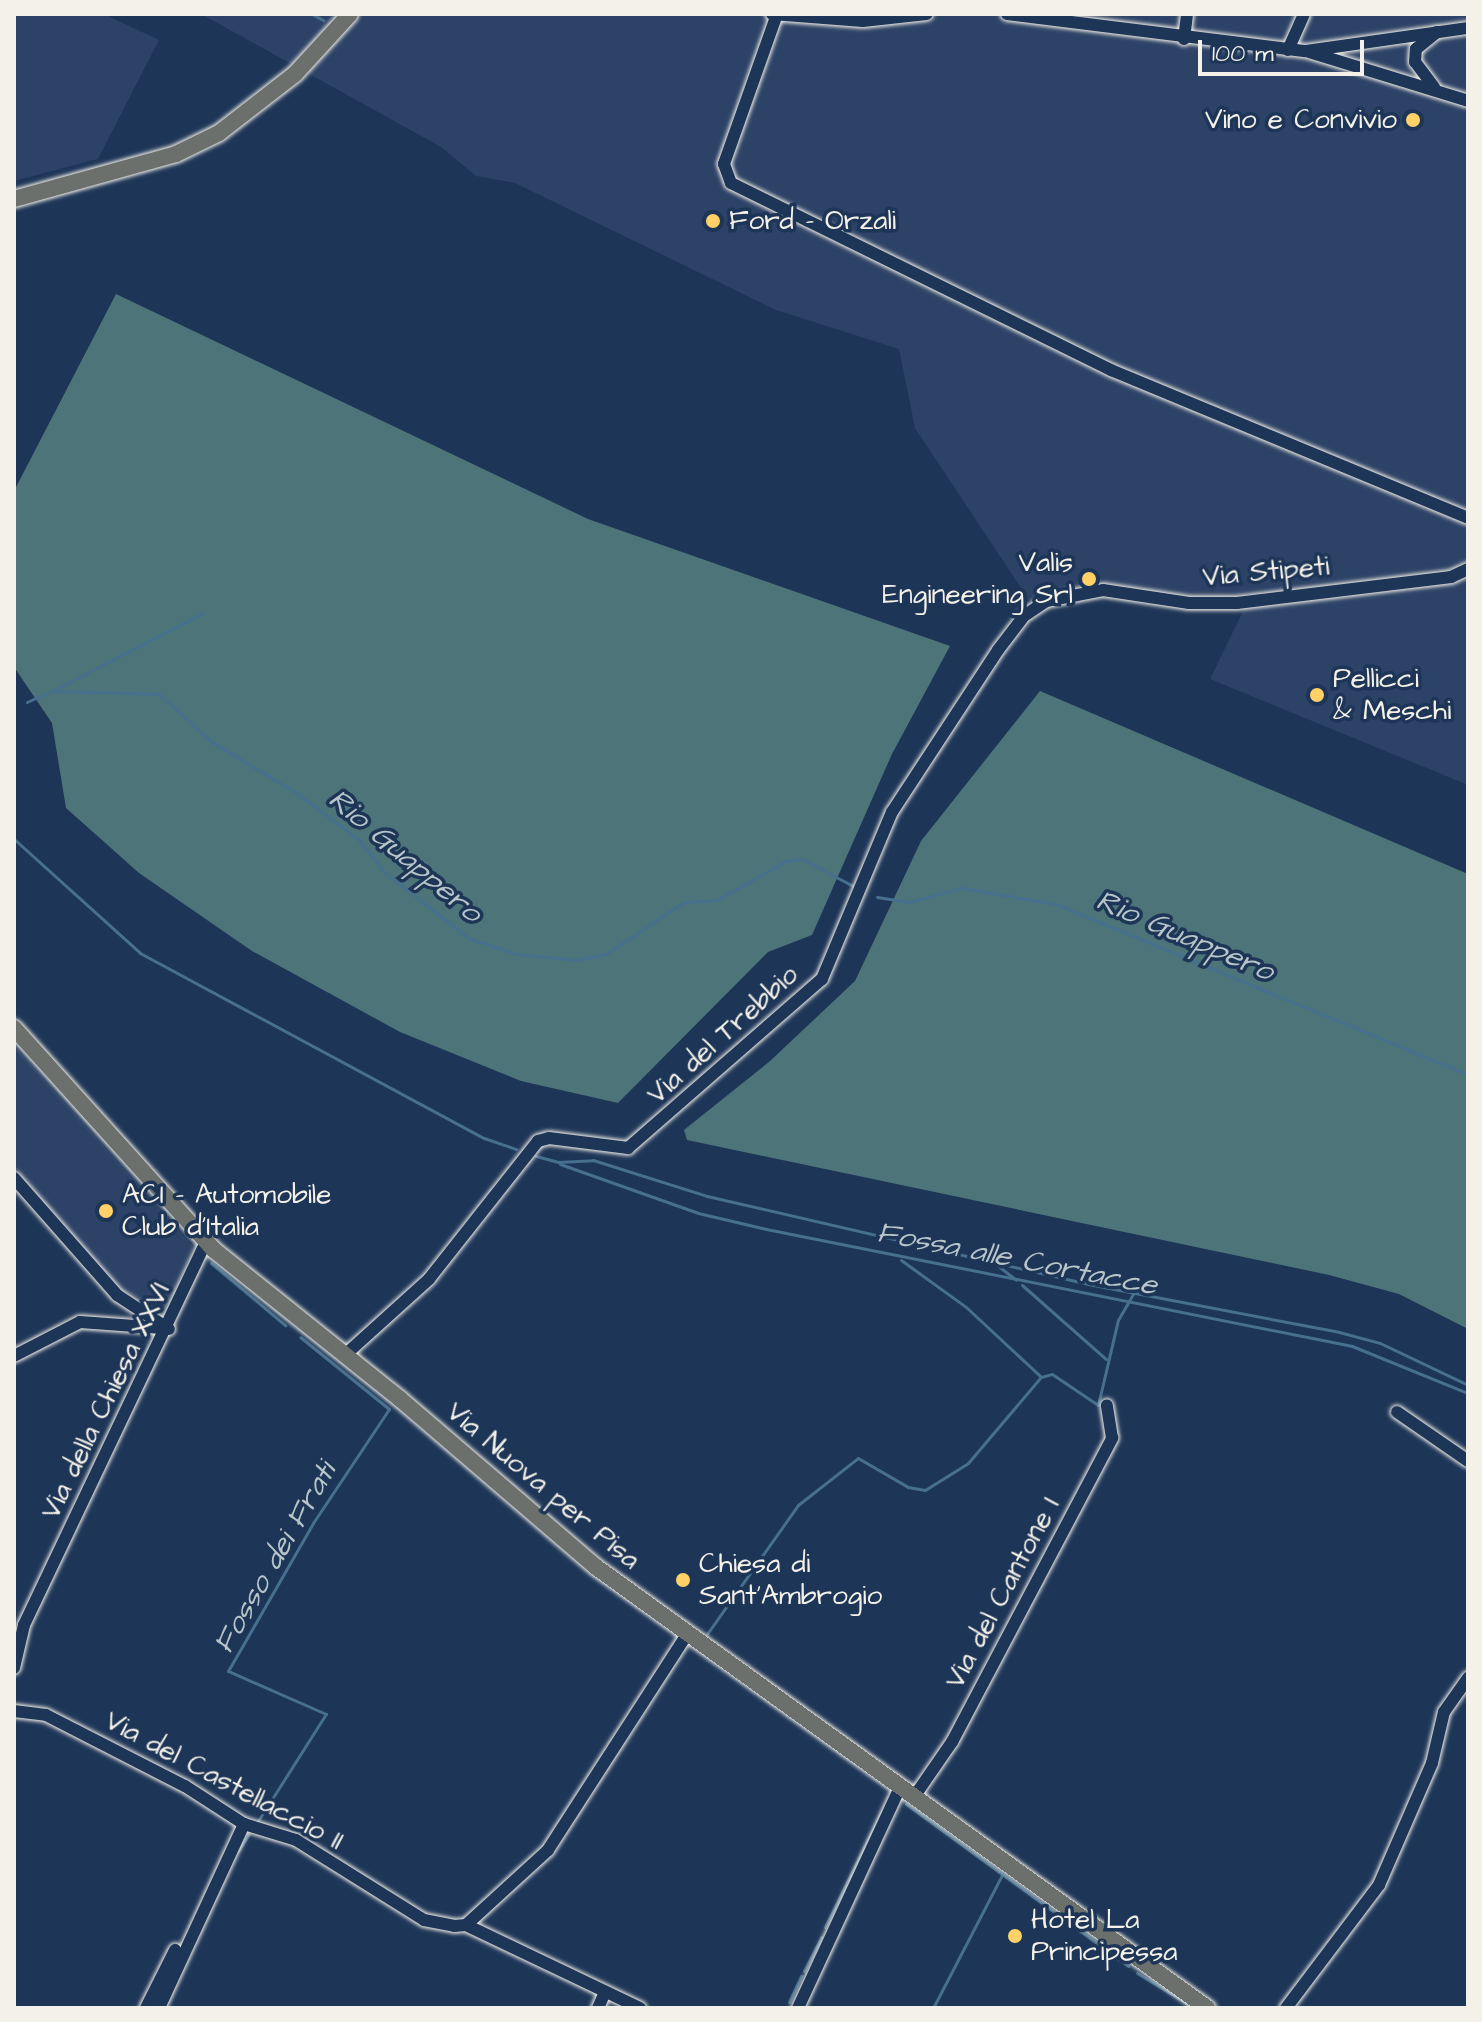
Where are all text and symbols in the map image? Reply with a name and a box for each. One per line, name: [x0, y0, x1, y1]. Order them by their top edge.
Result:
scale bar: [1202, 24, 1368, 74]
text: 100 m: [1212, 37, 1274, 71]
place label: Vino e Convivio: [1205, 103, 1397, 137]
marker: Vino e Convivio: [1404, 111, 1422, 129]
place label: Ford - Orzali: [729, 204, 896, 238]
marker: Ford - Orzali: [704, 212, 722, 230]
place label: Valis Engineering Srl: [882, 546, 1073, 612]
street label: Via Stipeti: [1201, 550, 1331, 594]
marker: Valis Engineering Srl: [1080, 570, 1098, 588]
place label: Pellicci & Meschi: [1333, 662, 1451, 728]
marker: Pellicci & Meschi: [1308, 686, 1326, 704]
water label: Rio Guappero: [321, 781, 489, 931]
water label: Rio Guappero: [1091, 882, 1279, 990]
street label: Via del Trebbio: [640, 958, 806, 1112]
place label: ACI - Automobile Club d'Italia: [122, 1178, 331, 1244]
marker: ACI - Automobile Club d'Italia: [97, 1202, 115, 1220]
water label: Fossa alle Cortacce: [874, 1214, 1160, 1304]
street label: Via della Chiesa XXVI: [34, 1277, 178, 1525]
street label: Via Nuova per Pisa: [439, 1395, 647, 1577]
water label: Fosso dei Frati: [206, 1456, 344, 1660]
street label: Via del Cantone I: [938, 1491, 1068, 1695]
place label: Chiesa di Sant'Ambrogio: [699, 1547, 882, 1613]
marker: Chiesa di Sant'Ambrogio: [674, 1571, 692, 1589]
street label: Via del Castellaccio II: [99, 1704, 349, 1858]
place label: Hotel La Principessa: [1031, 1903, 1178, 1969]
marker: Hotel La Principessa: [1006, 1927, 1024, 1945]

